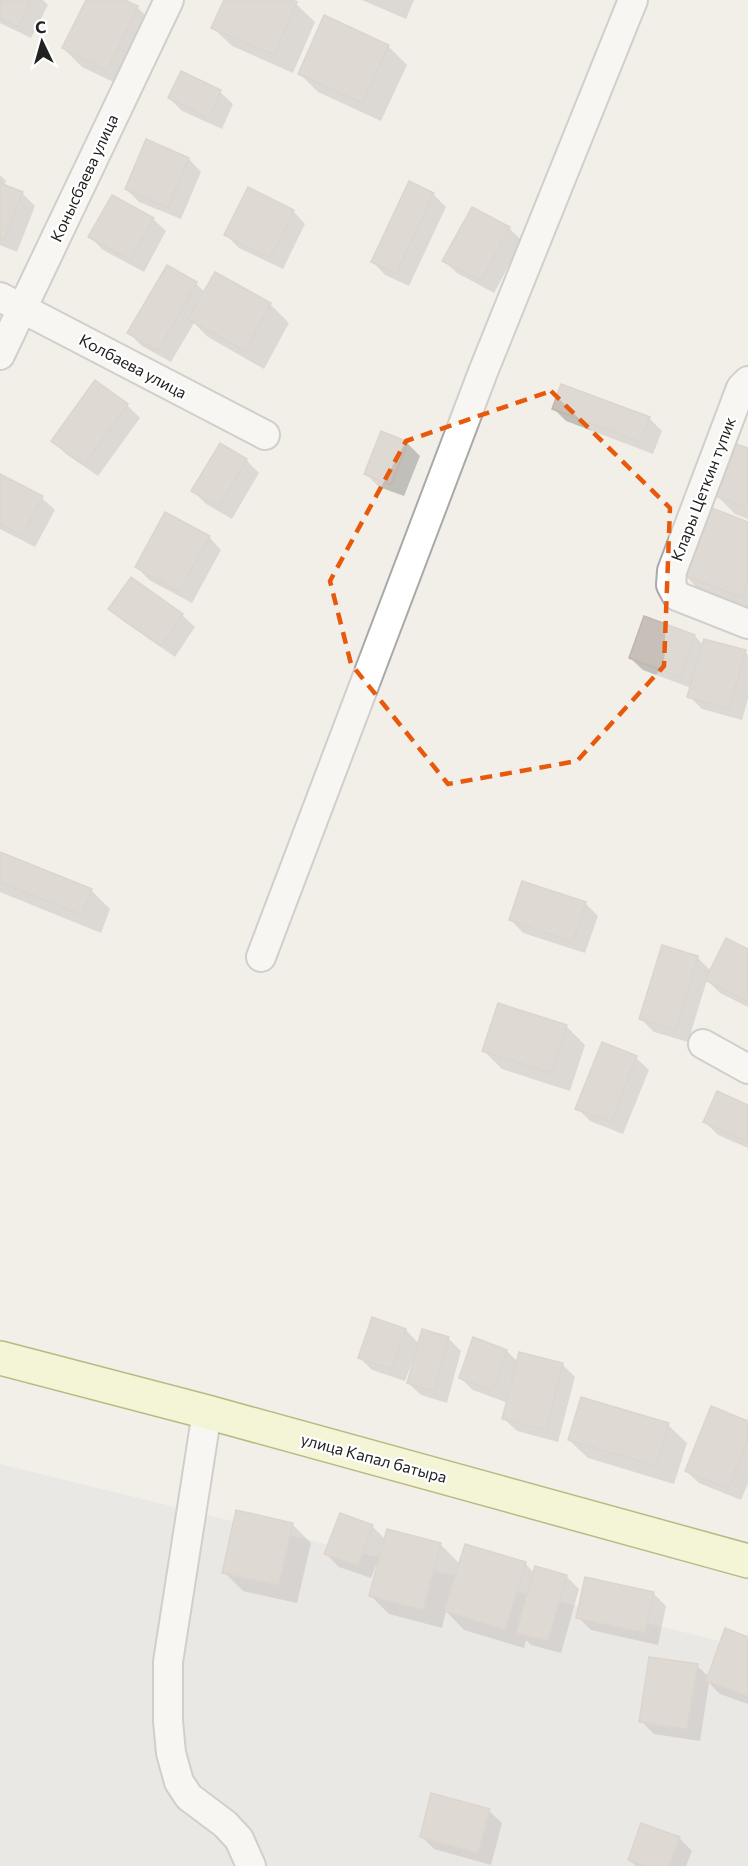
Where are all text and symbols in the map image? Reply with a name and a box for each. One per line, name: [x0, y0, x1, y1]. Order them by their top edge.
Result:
north arrow: [12, 12, 72, 72]
text: С: [34, 17, 47, 36]
street label: Конысбаева улица: [46, 111, 121, 245]
street label: Колбаева улица: [76, 329, 190, 402]
street label: Клары Цеткин тупик: [666, 414, 739, 564]
street label: улица Капал батыра: [299, 1429, 449, 1486]

